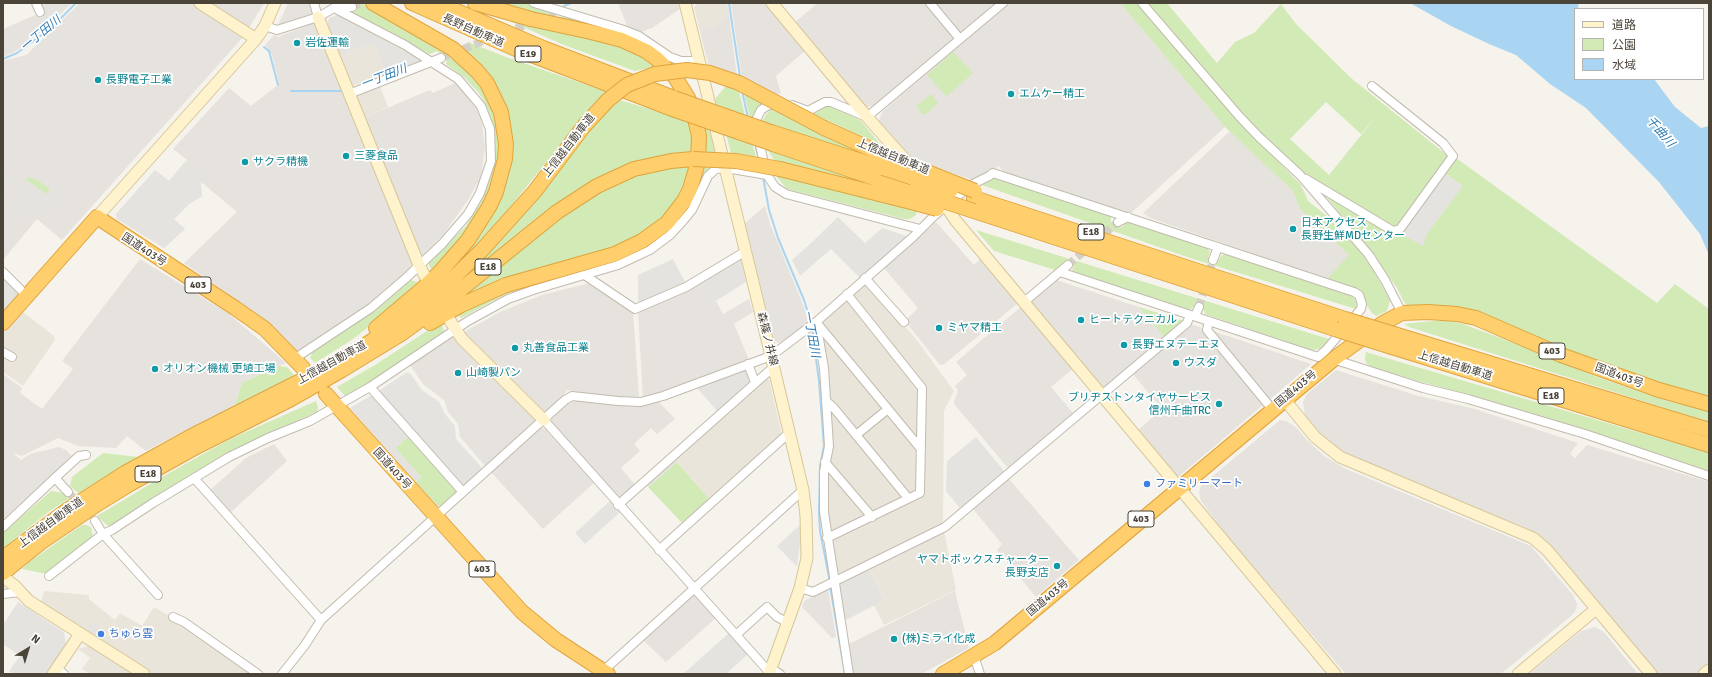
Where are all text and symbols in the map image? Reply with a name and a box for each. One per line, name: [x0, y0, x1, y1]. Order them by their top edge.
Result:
legend: [1574, 8, 1704, 80]
street label: 長野自動車道: [440, 12, 506, 50]
water label: 一丁田川: [18, 13, 64, 55]
text: 道路: [1612, 18, 1636, 33]
place label: 岩佐運輸: [305, 36, 349, 50]
marker: 岩佐運輸: [292, 38, 302, 48]
text: 公園: [1612, 38, 1636, 53]
road number: E19: [515, 46, 541, 62]
text: 水域: [1612, 58, 1636, 73]
water label: 一丁田川: [359, 62, 409, 92]
place label: 長野電子工業: [106, 73, 172, 87]
marker: 長野電子工業: [93, 75, 103, 85]
place label: エムケー精工: [1019, 87, 1085, 101]
marker: エムケー精工: [1006, 89, 1016, 99]
street label: 上信越自動車道: [540, 112, 598, 180]
water label: 千曲川: [1643, 114, 1677, 150]
street label: 上信越自動車道: [855, 136, 931, 178]
place label: 三菱食品: [354, 149, 398, 163]
marker: 三菱食品: [341, 151, 351, 161]
place label: サクラ精機: [253, 155, 308, 169]
marker: サクラ精機: [240, 157, 250, 167]
place label: 日本アクセス 長野生鮮MDセンター: [1301, 216, 1405, 242]
road number: E18: [1078, 224, 1104, 240]
marker: 日本アクセス 長野生鮮MDセンター: [1288, 224, 1298, 234]
street label: 国道403号: [119, 231, 169, 269]
road number: E18: [475, 259, 501, 275]
road number: 403: [185, 277, 211, 293]
water label: 一丁田川: [800, 309, 822, 359]
street label: 森篠ノ井線: [754, 311, 780, 367]
place label: ヒートテクニカル: [1089, 313, 1177, 327]
marker: ヒートテクニカル: [1076, 315, 1086, 325]
place label: ミヤマ精工: [947, 321, 1002, 335]
marker: ミヤマ精工: [934, 323, 944, 333]
place label: 長野エヌテーエヌ: [1132, 338, 1220, 352]
street label: 上信越自動車道: [295, 339, 369, 387]
marker: 長野エヌテーエヌ: [1119, 340, 1129, 350]
place label: 丸善食品工業: [523, 341, 589, 355]
marker: 丸善食品工業: [510, 343, 520, 353]
road number: 403: [1539, 343, 1565, 359]
street label: 上信越自動車道: [1416, 348, 1494, 384]
place label: ウスダ: [1184, 356, 1217, 370]
marker: ウスダ: [1171, 358, 1181, 368]
street label: 国道403号: [1593, 361, 1645, 391]
place label: オリオン機械 更埴工場: [163, 362, 275, 376]
marker: オリオン機械 更埴工場: [150, 364, 160, 374]
place label: 山崎製パン: [466, 366, 521, 380]
marker: 山崎製パン: [453, 368, 463, 378]
street label: 国道403号: [1272, 368, 1320, 410]
road number: E18: [1538, 388, 1564, 404]
place label: ブリヂストンタイヤサービス 信州千曲TRC: [1068, 391, 1211, 417]
marker: ブリヂストンタイヤサービス 信州千曲TRC: [1214, 399, 1224, 409]
street label: 国道403号: [370, 446, 414, 492]
road number: E18: [135, 466, 161, 482]
place label: ファミリーマート: [1155, 477, 1243, 491]
marker: ファミリーマート: [1142, 479, 1152, 489]
street label: 上信越自動車道: [16, 495, 86, 551]
road number: 403: [1128, 511, 1154, 527]
place label: ヤマトボックスチャーター 長野支店: [917, 553, 1049, 579]
road number: 403: [469, 561, 495, 577]
marker: ヤマトボックスチャーター 長野支店: [1052, 561, 1062, 571]
street label: 国道403号: [1024, 577, 1072, 619]
place label: ちゅら雲: [109, 627, 153, 641]
north arrow: [8, 629, 48, 669]
marker: ちゅら雲: [96, 629, 106, 639]
text: N: [29, 632, 43, 647]
place label: (株)ミライ化成: [902, 632, 975, 646]
marker: (株)ミライ化成: [889, 634, 899, 644]

